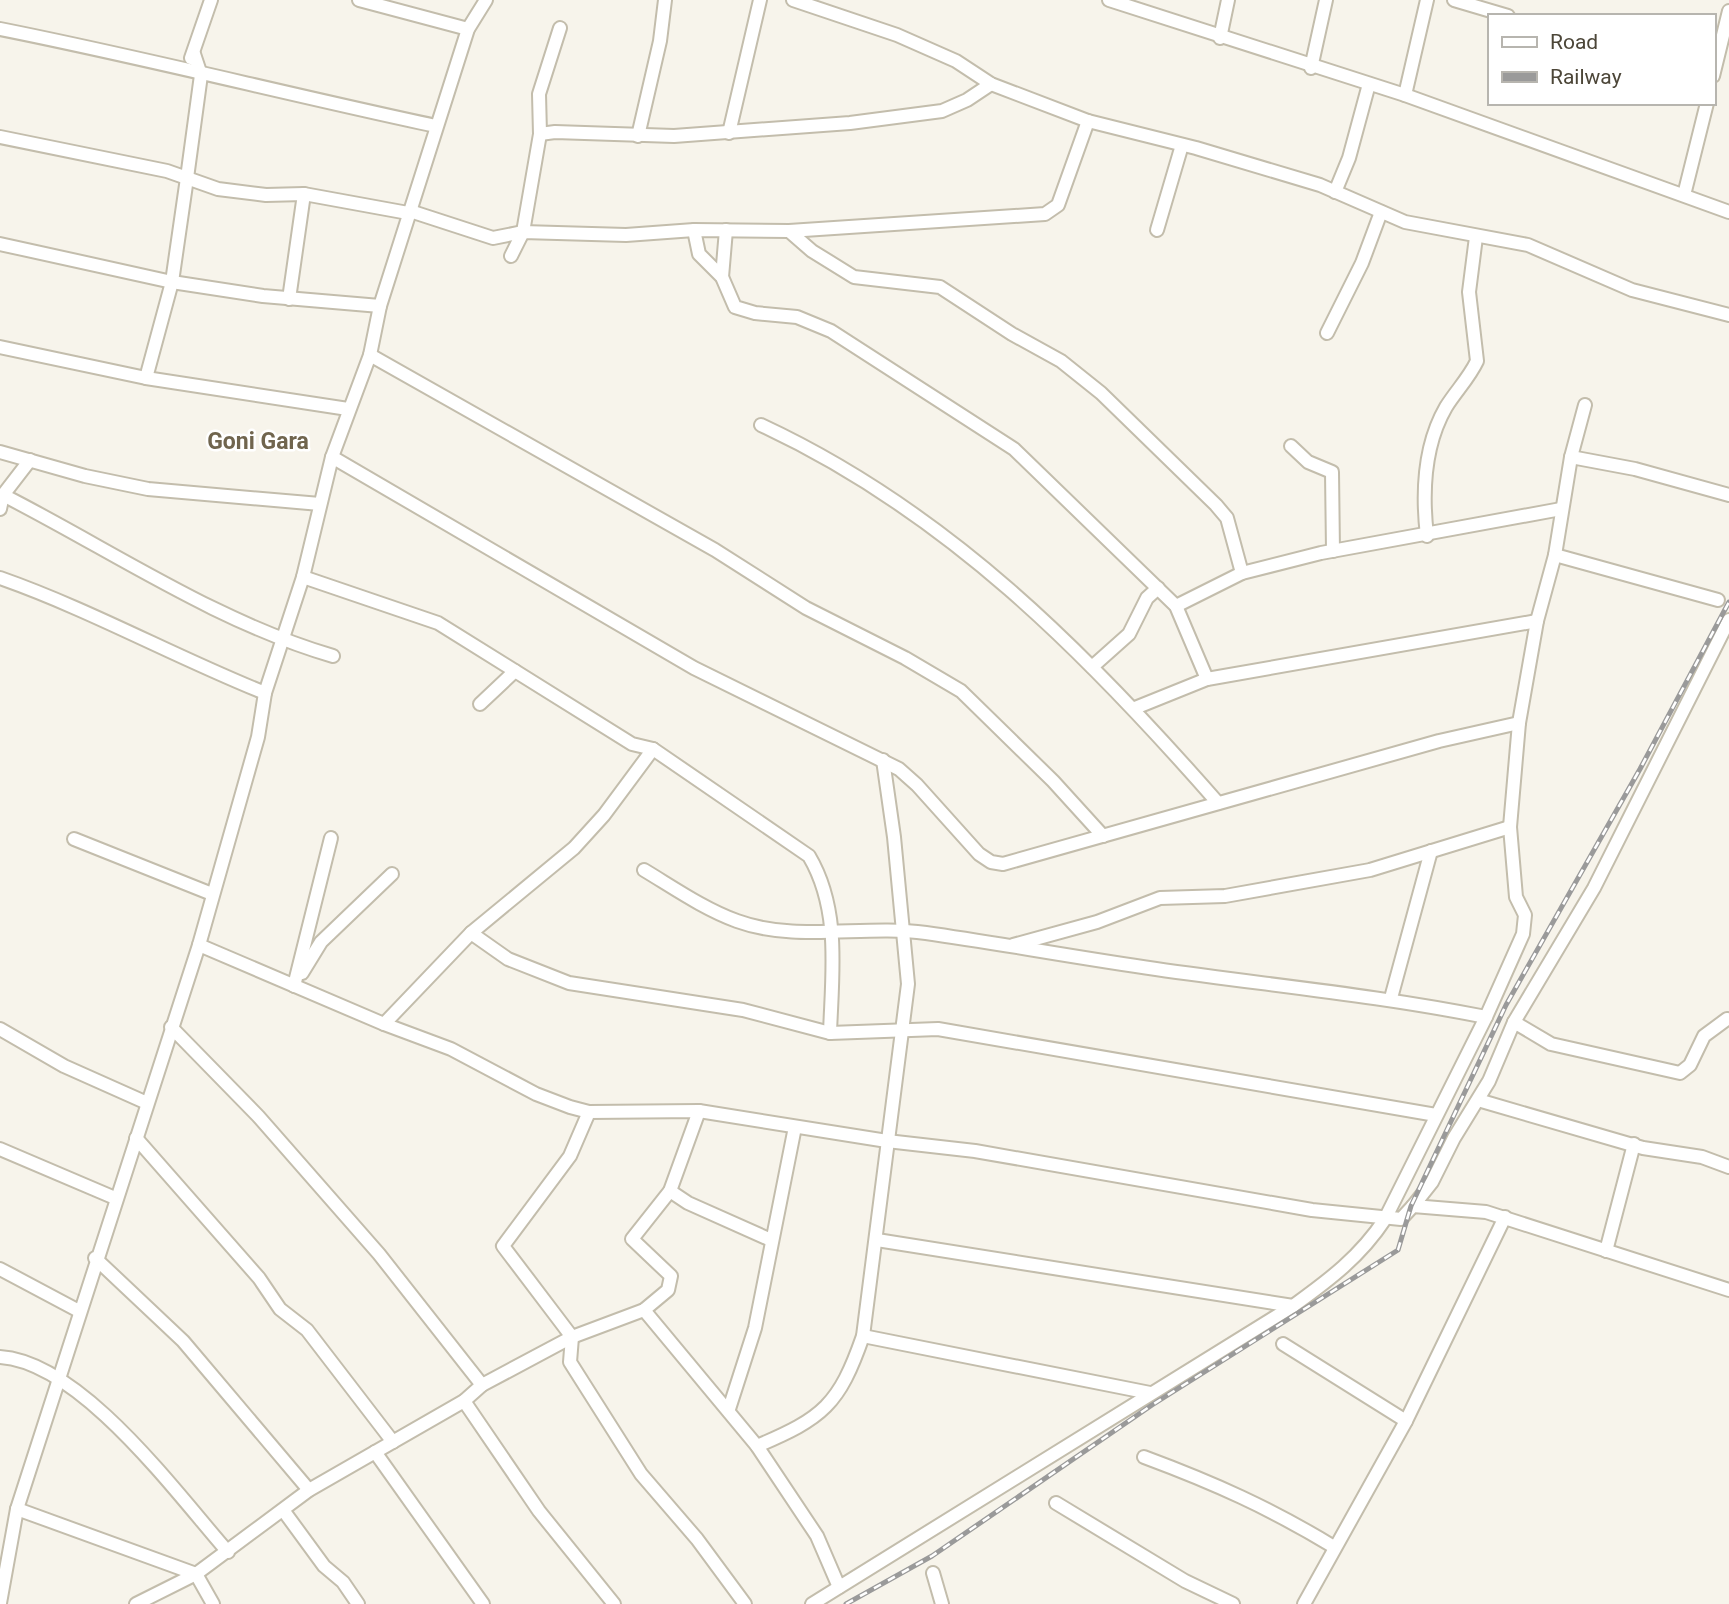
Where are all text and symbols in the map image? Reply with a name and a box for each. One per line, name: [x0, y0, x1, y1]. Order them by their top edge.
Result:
legend: [1488, 14, 1715, 105]
text: Road: [1550, 30, 1598, 54]
text: Railway: [1550, 65, 1622, 89]
district label: Goni Gara: [207, 428, 309, 455]

